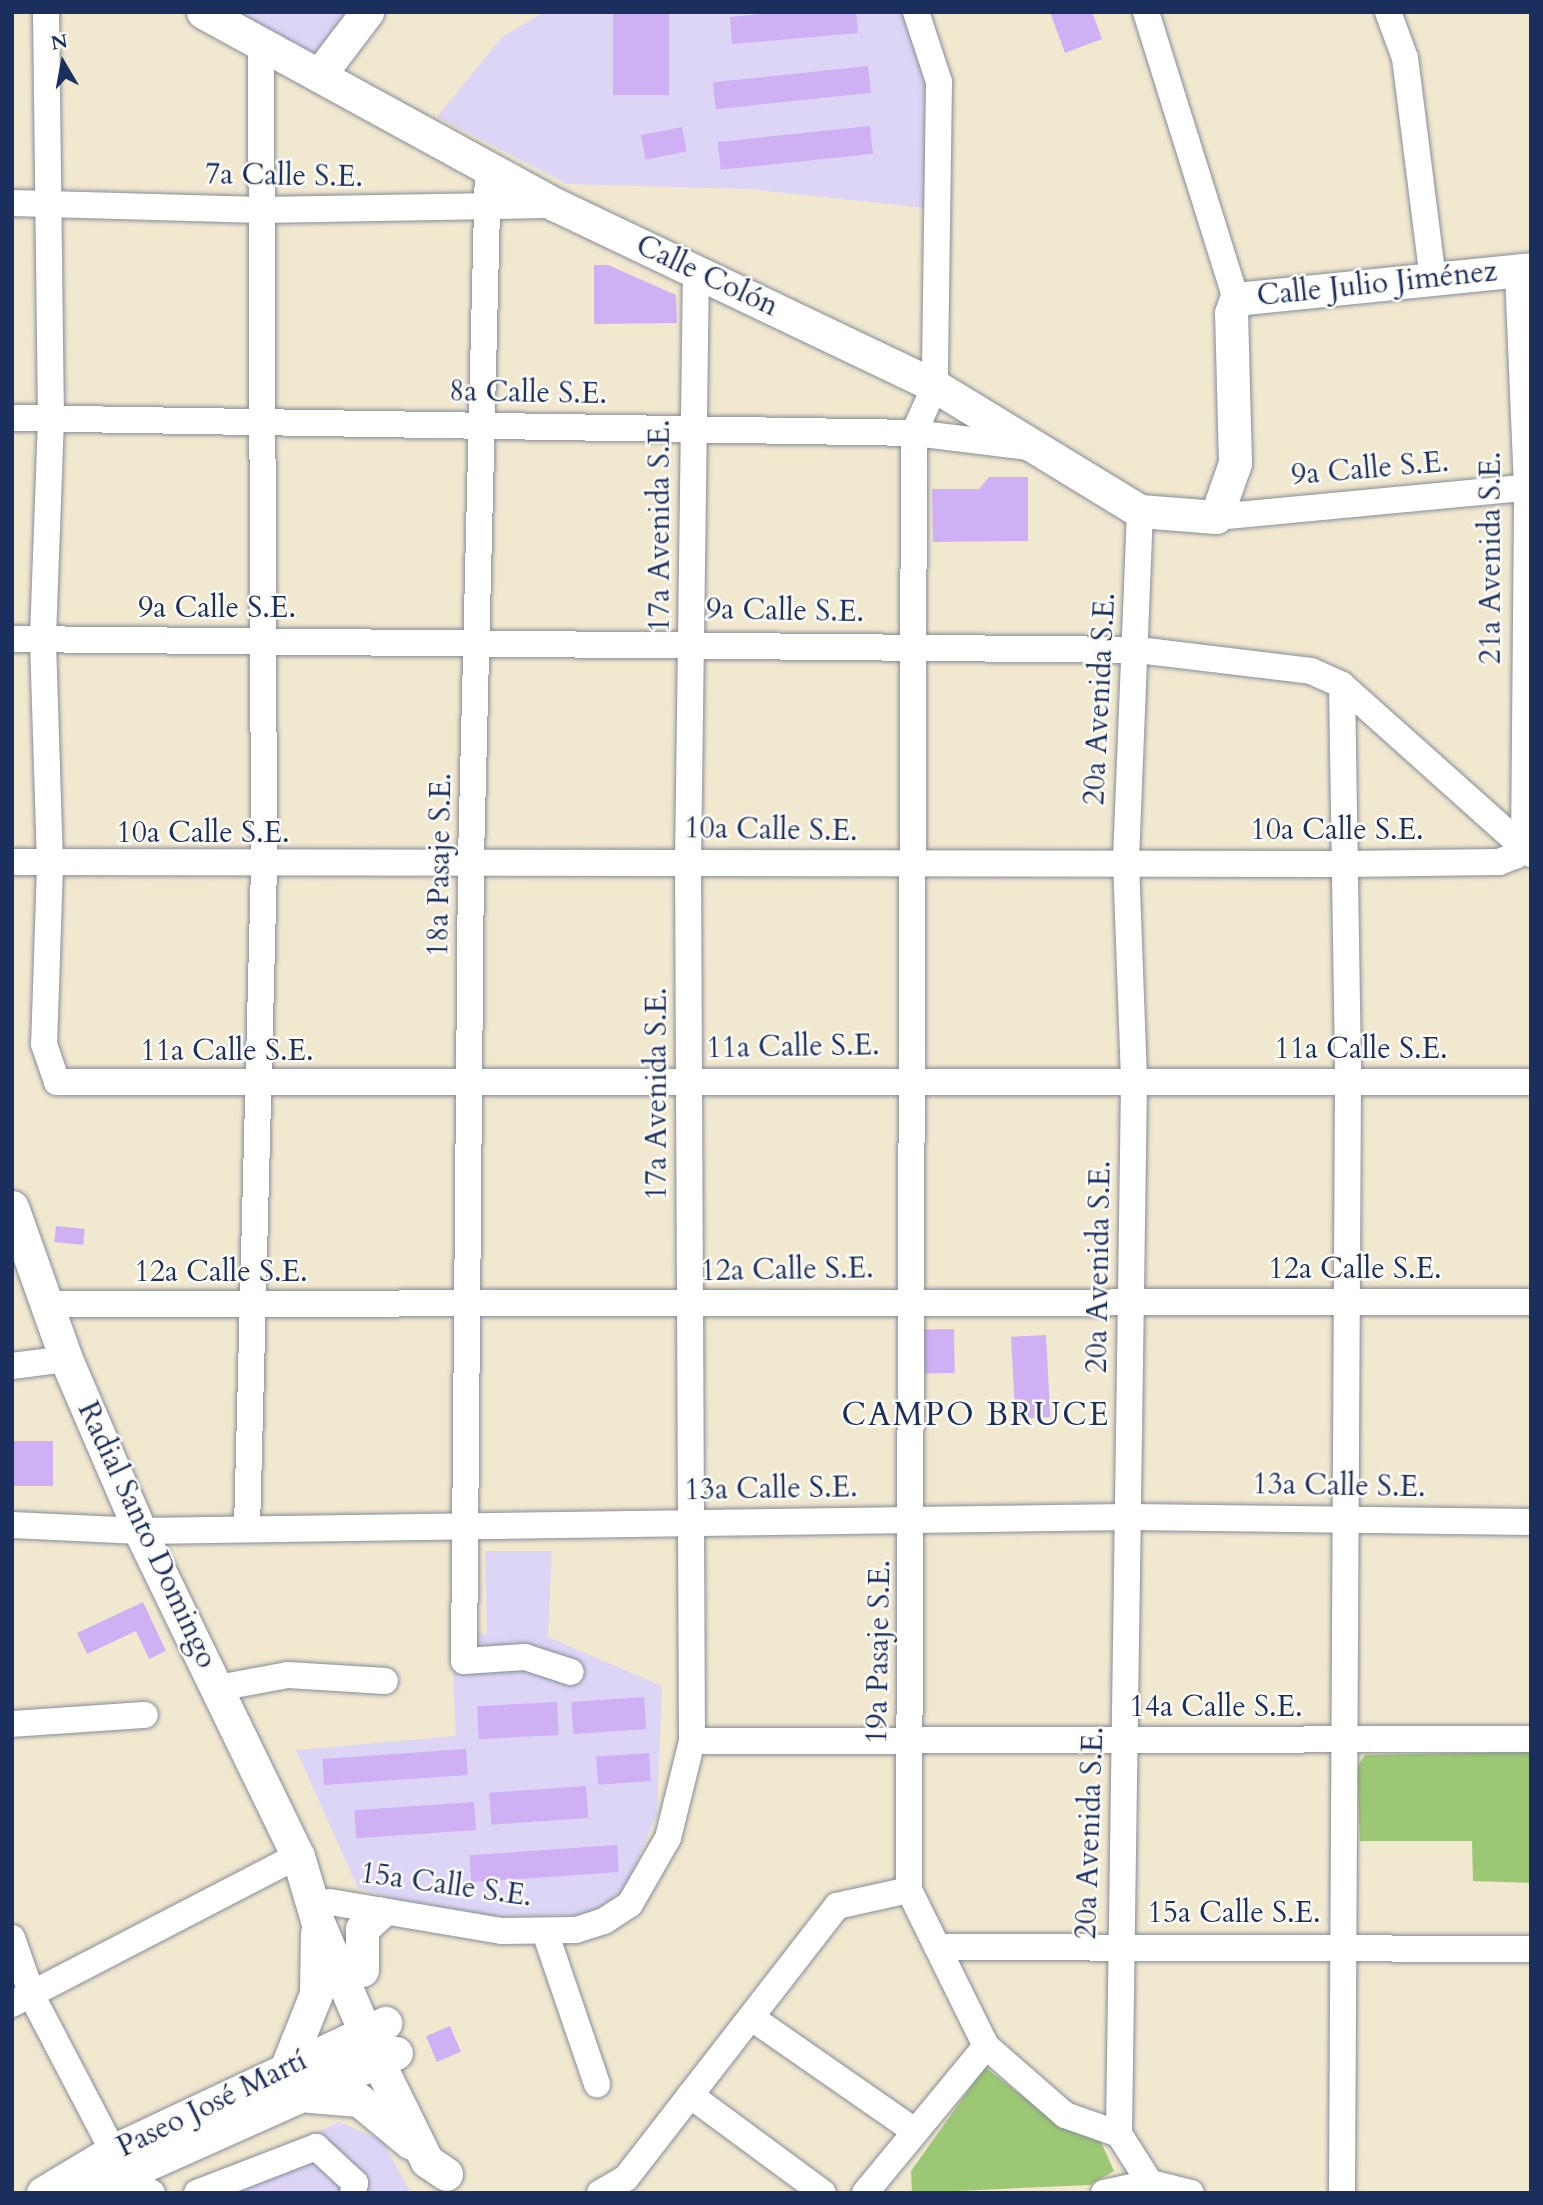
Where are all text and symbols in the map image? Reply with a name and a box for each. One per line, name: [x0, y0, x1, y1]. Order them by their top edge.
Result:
north arrow: [28, 28, 98, 98]
text: N: [49, 28, 70, 57]
street label: 7a Calle S.E.: [205, 157, 363, 195]
street label: Calle Colón: [630, 227, 784, 325]
street label: Calle Julio Jiménez: [1255, 253, 1499, 315]
street label: 8a Calle S.E.: [449, 374, 607, 412]
street label: 17a Avenida S.E.: [642, 419, 678, 633]
street label: 9a Calle S.E.: [1290, 444, 1450, 494]
street label: 21a Avenida S.E.: [1473, 451, 1509, 665]
street label: 9a Calle S.E.: [138, 590, 296, 626]
street label: 9a Calle S.E.: [706, 592, 864, 630]
street label: 20a Avenida S.E.: [1076, 592, 1124, 806]
street label: 18a Pasaje S.E.: [420, 773, 460, 957]
street label: 10a Calle S.E.: [684, 810, 858, 850]
street label: 10a Calle S.E.: [1250, 812, 1424, 848]
street label: 10a Calle S.E.: [116, 815, 290, 851]
street label: 17a Avenida S.E.: [639, 987, 675, 1201]
street label: 11a Calle S.E.: [706, 1027, 880, 1067]
street label: 11a Calle S.E.: [1274, 1031, 1448, 1067]
street label: 11a Calle S.E.: [140, 1033, 314, 1069]
street label: 20a Avenida S.E.: [1079, 1160, 1119, 1374]
street label: 12a Calle S.E.: [700, 1250, 874, 1290]
street label: 12a Calle S.E.: [1268, 1251, 1442, 1287]
street label: 12a Calle S.E.: [134, 1254, 308, 1290]
street label: Radial Santo Domingo: [69, 1396, 225, 1674]
district label: CAMPO BRUCE: [843, 1396, 1109, 1434]
street label: 13a Calle S.E.: [1252, 1466, 1426, 1506]
street label: 13a Calle S.E.: [684, 1469, 858, 1509]
street label: 19a Pasaje S.E.: [859, 1560, 899, 1744]
street label: 14a Calle S.E.: [1129, 1689, 1303, 1725]
street label: 20a Avenida S.E.: [1068, 1726, 1112, 1940]
street label: 15a Calle S.E.: [358, 1855, 534, 1915]
street label: 15a Calle S.E.: [1147, 1895, 1321, 1931]
street label: Paseo José Martí: [111, 2042, 313, 2166]

